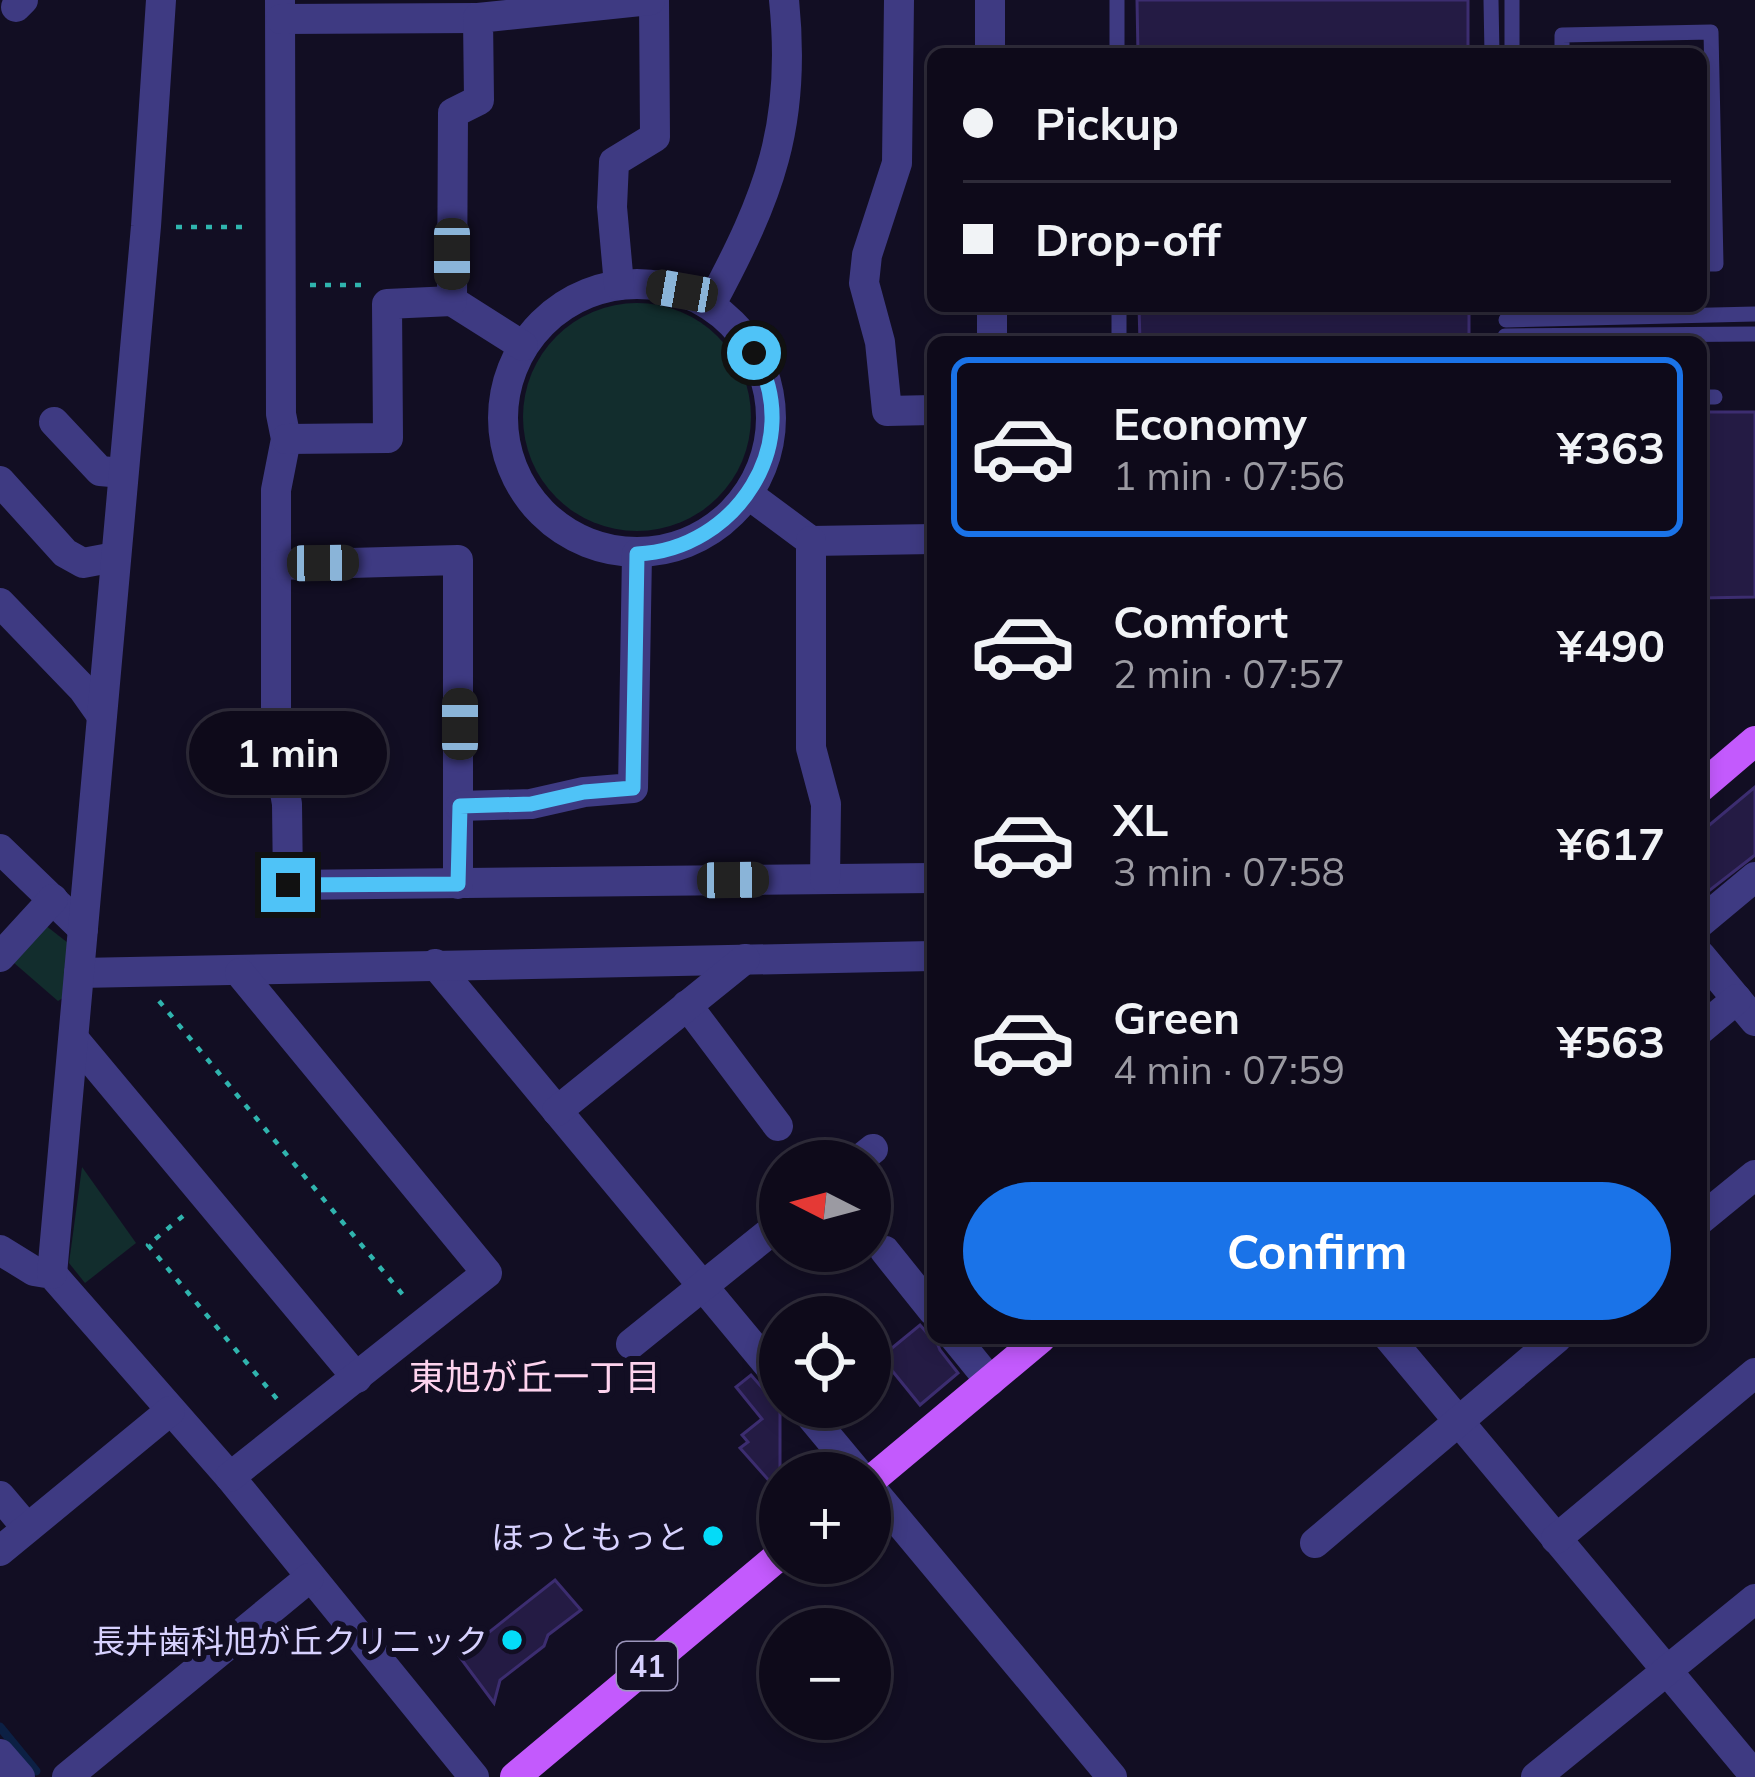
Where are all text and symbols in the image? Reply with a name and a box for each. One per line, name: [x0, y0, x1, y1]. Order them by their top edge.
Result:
text: Pickup: [1035, 95, 1179, 151]
text: Drop-off: [1035, 211, 1221, 267]
car: [434, 218, 470, 290]
car: [643, 267, 721, 315]
route start: [727, 326, 781, 380]
icon: car: [969, 393, 1077, 501]
text: Economy: [1113, 395, 1307, 451]
text: ¥363: [1557, 419, 1665, 475]
text: 1 min · 07:56: [1113, 451, 1345, 500]
car: [287, 544, 359, 582]
icon: car: [969, 591, 1077, 699]
text: Comfort: [1113, 593, 1288, 649]
text: ¥490: [1557, 617, 1665, 673]
text: 2 min · 07:57: [1113, 649, 1345, 698]
car: [442, 688, 478, 760]
callout: 1 min: [189, 711, 387, 795]
text: 1 min: [237, 728, 339, 777]
icon: car: [969, 789, 1077, 897]
text: XL: [1113, 791, 1168, 847]
text: ¥617: [1557, 815, 1665, 871]
text: 3 min · 07:58: [1113, 847, 1345, 896]
route end: [261, 858, 315, 912]
car: [697, 861, 769, 899]
icon: car: [969, 987, 1077, 1095]
text: Green: [1113, 989, 1240, 1045]
text: ¥563: [1557, 1013, 1665, 1069]
text: 4 min · 07:59: [1113, 1045, 1345, 1094]
north arrow: [759, 1140, 891, 1272]
map controls: [759, 1140, 891, 1740]
button: Confirm: [963, 1182, 1671, 1320]
button: locate: [759, 1296, 891, 1428]
district label: 東旭が丘一丁目: [409, 1354, 661, 1399]
button: +: [759, 1452, 891, 1584]
place label: ほっともっと: [491, 1516, 689, 1557]
marker: ほっともっと: [700, 1523, 726, 1549]
button: −: [759, 1608, 891, 1740]
place label: 長井歯科旭が丘クリニック: [92, 1620, 488, 1661]
marker: 長井歯科旭が丘クリニック: [499, 1627, 525, 1653]
road number: 41: [617, 1642, 677, 1690]

